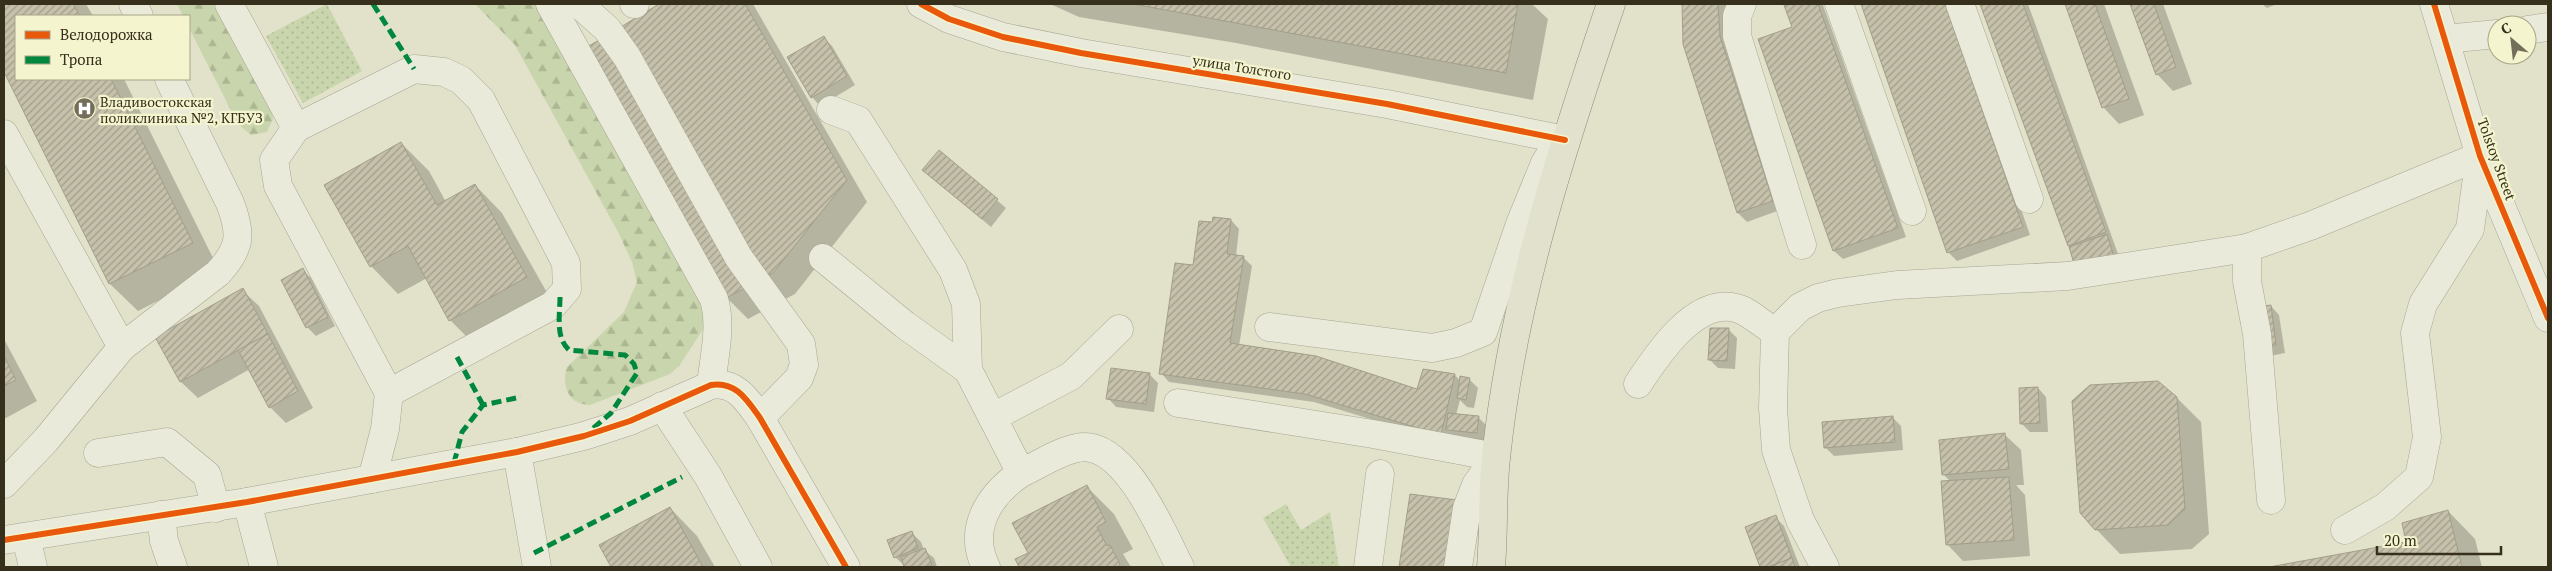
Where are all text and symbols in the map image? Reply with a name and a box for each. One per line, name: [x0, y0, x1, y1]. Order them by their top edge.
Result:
legend: [15, 15, 190, 80]
north arrow: [2487, 15, 2537, 65]
text: С: [2497, 18, 2514, 39]
text: Велодорожка: [60, 24, 153, 44]
text: Тропа: [60, 49, 103, 69]
street label: улица Толстого: [1190, 50, 1293, 84]
place label: Владивостокская поликлиника №2, КГБУЗ: [100, 92, 263, 127]
hospital icon: Владивостокская поликлиника №2, КГБУЗ: [72, 97, 96, 121]
street label: Tolstoy Street: [2473, 115, 2521, 204]
scale bar: [2377, 524, 2501, 556]
text: 20 m: [2384, 530, 2417, 550]

